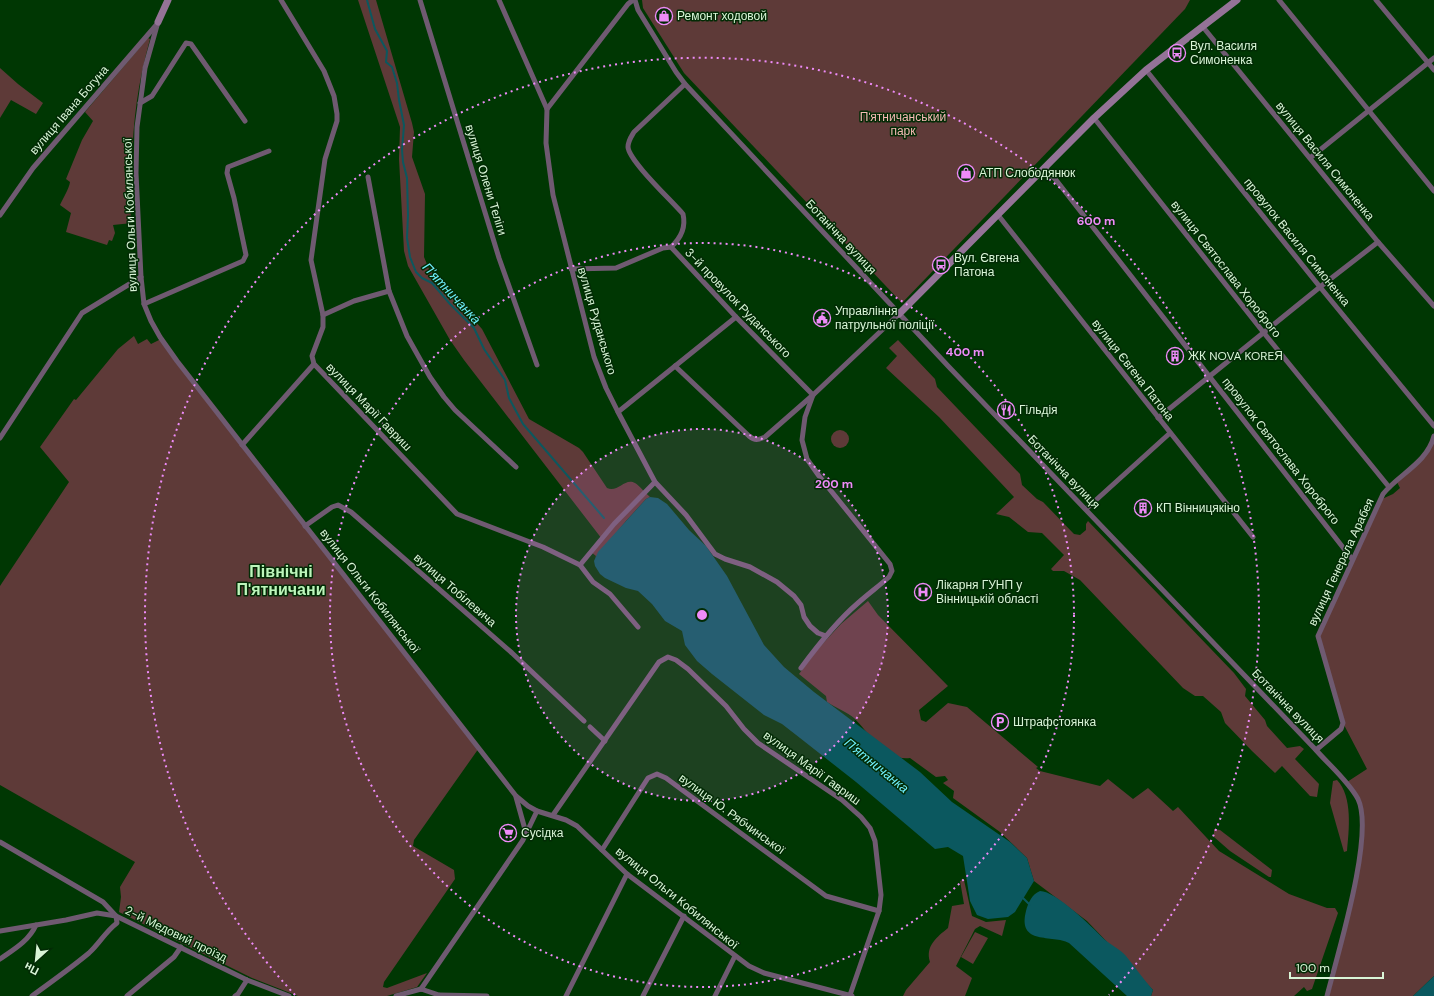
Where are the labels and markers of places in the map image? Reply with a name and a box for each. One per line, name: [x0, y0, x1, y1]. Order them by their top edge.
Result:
shop icon: Ремонт ходовой: [654, 6, 674, 26]
place label: Ремонт ходовой: [677, 8, 767, 24]
place label: Вул. Василя Симоненка: [1190, 38, 1257, 68]
bus stop icon: Вул. Василя Симоненка: [1167, 43, 1187, 63]
shop icon: АТП Слободянюк: [956, 163, 976, 183]
place label: АТП Слободянюк: [979, 165, 1076, 181]
place label: Вул. Євгена Патона: [954, 250, 1020, 280]
bus stop icon: Вул. Євгена Патона: [931, 255, 951, 275]
place label: Управління патрульної поліції: [835, 303, 935, 333]
public building icon: Управління патрульної поліції: [812, 308, 832, 328]
building icon: ЖК NOVA KOREЯ: [1165, 346, 1185, 366]
place label: ЖК NOVA KOREЯ: [1188, 348, 1283, 364]
restaurant icon: Гільдія: [996, 400, 1016, 420]
place label: Гільдія: [1019, 402, 1058, 418]
building icon: КП Вінницякіно: [1133, 498, 1153, 518]
place label: КП Вінницякіно: [1156, 500, 1240, 516]
place label: Лікарня ГУНП у Вінницькій області: [936, 577, 1038, 607]
hospital icon: Лікарня ГУНП у Вінницькій області: [913, 582, 933, 602]
centre of rings: [695, 608, 709, 622]
parking icon: Штрафстоянка: [990, 712, 1010, 732]
place label: Штрафстоянка: [1013, 714, 1096, 730]
supermarket icon: Сусідка: [498, 823, 518, 843]
place label: Сусідка: [521, 825, 564, 841]

